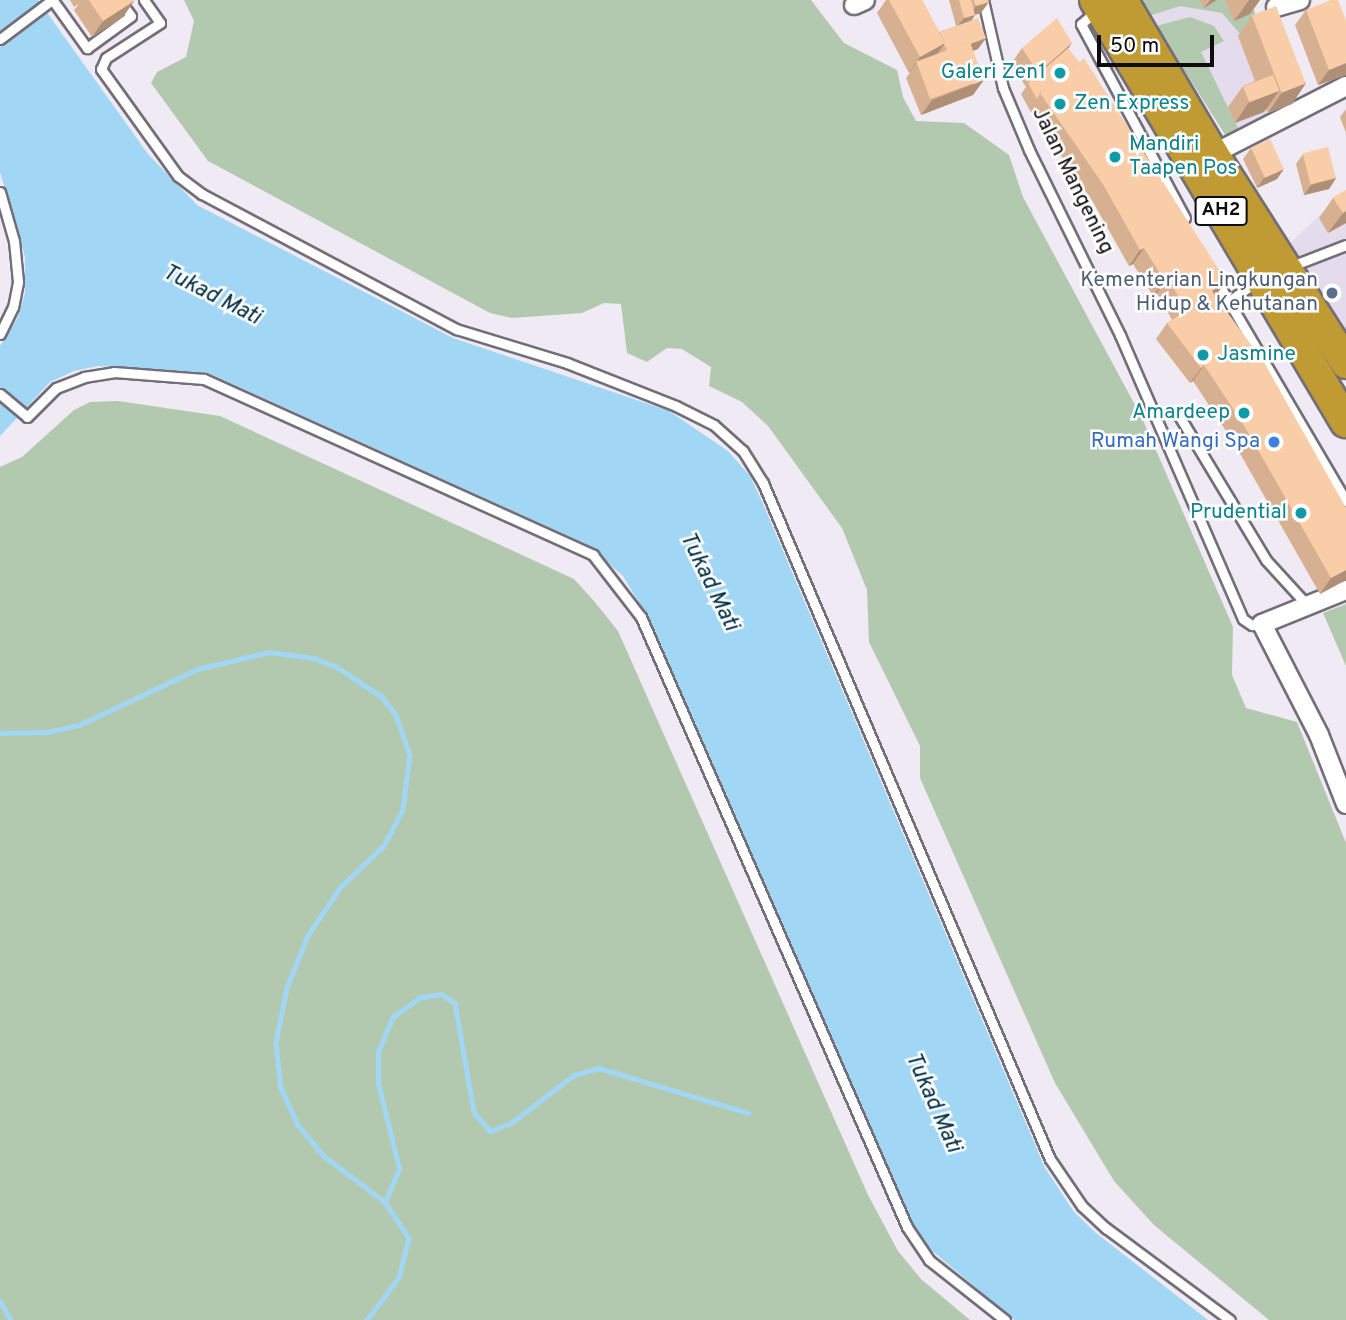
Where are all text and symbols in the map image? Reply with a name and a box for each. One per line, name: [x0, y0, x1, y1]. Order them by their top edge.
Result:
scale bar: [1101, 21, 1218, 65]
text: 50 m: [1110, 33, 1159, 60]
place label: Galeri Zen1: [941, 60, 1046, 86]
marker: Galeri Zen1: [1052, 65, 1068, 81]
place label: Zen Express: [1074, 91, 1189, 117]
marker: Zen Express: [1052, 96, 1068, 112]
street label: Jalan Mangening: [1026, 104, 1118, 258]
place label: Mandiri Taapen Pos: [1129, 132, 1237, 182]
marker: Mandiri Taapen Pos: [1107, 149, 1123, 165]
road number: AH2: [1193, 196, 1249, 226]
water label: Tukad Mati: [157, 259, 265, 333]
place label: Kementerian Lingkungan Hidup & Kehutanan: [1080, 268, 1318, 318]
marker: Kementerian Lingkungan Hidup & Kehutanan: [1324, 285, 1340, 301]
place label: Jasmine: [1217, 342, 1296, 368]
marker: Jasmine: [1195, 347, 1211, 363]
place label: Amardeep: [1132, 400, 1230, 426]
marker: Amardeep: [1236, 405, 1252, 421]
place label: Rumah Wangi Spa: [1090, 429, 1260, 455]
marker: Rumah Wangi Spa: [1266, 434, 1282, 450]
place label: Prudential: [1190, 500, 1287, 526]
marker: Prudential: [1293, 505, 1309, 521]
water label: Tukad Mati: [672, 528, 744, 636]
water label: Tukad Mati: [898, 1049, 966, 1157]

